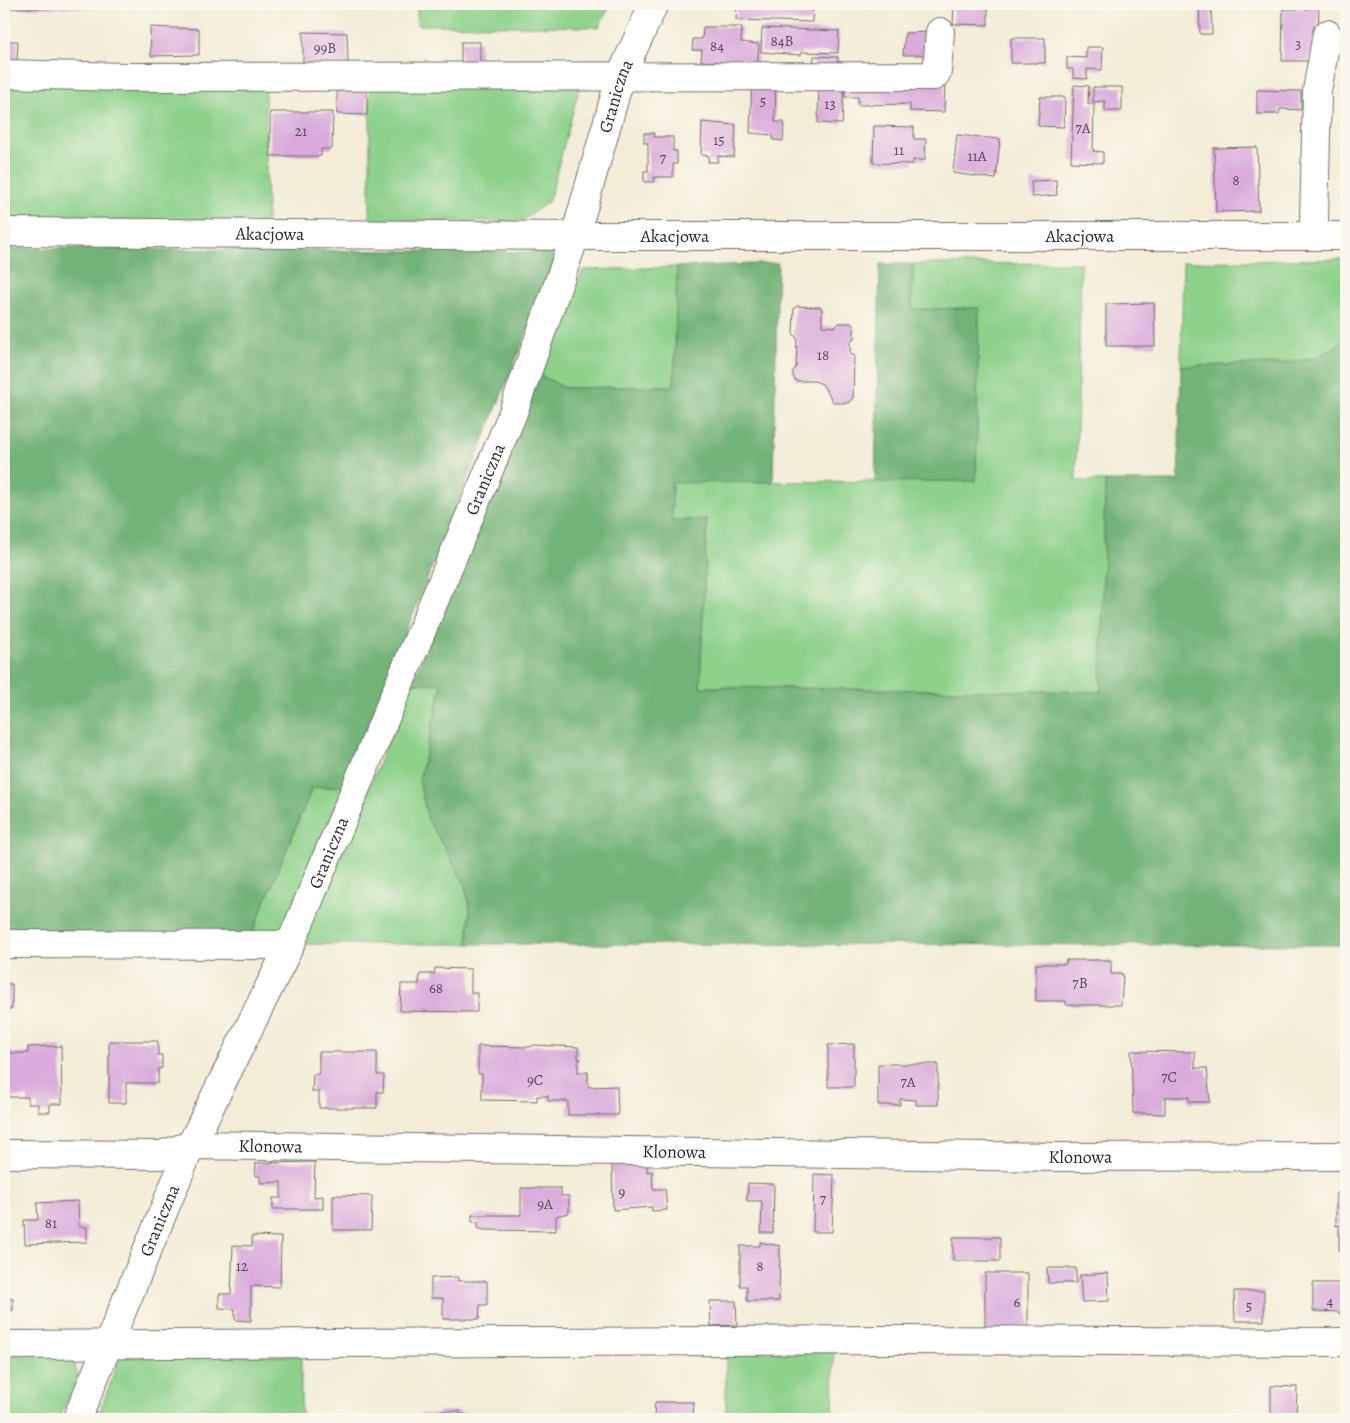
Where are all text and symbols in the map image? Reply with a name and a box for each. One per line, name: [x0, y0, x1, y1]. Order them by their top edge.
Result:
house number: 84B: [770, 31, 794, 51]
house number: 3: [1295, 34, 1301, 54]
house number: 84: [710, 36, 724, 56]
house number: 99B: [314, 38, 336, 58]
street label: Graniczna: [593, 55, 639, 136]
house number: 5: [760, 91, 766, 111]
house number: 13: [824, 94, 836, 114]
house number: 7A: [1075, 118, 1091, 138]
house number: 21: [295, 121, 307, 141]
house number: 15: [713, 130, 725, 150]
house number: 11: [894, 140, 904, 160]
house number: 11A: [967, 146, 987, 166]
house number: 7: [660, 148, 667, 168]
house number: 8: [1232, 170, 1240, 190]
street label: Akacjowa: [235, 222, 305, 246]
street label: Akacjowa: [640, 224, 710, 248]
street label: Akacjowa: [1045, 224, 1115, 248]
house number: 18: [817, 345, 829, 365]
street label: Graniczna: [459, 439, 511, 519]
street label: Graniczna: [303, 812, 355, 892]
house number: 7B: [1072, 973, 1088, 993]
house number: 68: [429, 978, 443, 998]
house number: 7C: [1161, 1067, 1177, 1087]
house number: 9C: [527, 1070, 543, 1090]
house number: 7A: [900, 1072, 916, 1092]
street label: Klonowa: [238, 1134, 303, 1159]
street label: Klonowa: [642, 1139, 707, 1164]
street label: Klonowa: [1048, 1145, 1113, 1169]
street label: Graniczna: [134, 1180, 185, 1260]
house number: 9: [619, 1182, 626, 1202]
house number: 7: [820, 1189, 827, 1209]
house number: 9A: [537, 1194, 553, 1214]
house number: 81: [45, 1213, 57, 1233]
house number: 12: [236, 1256, 248, 1276]
house number: 8: [756, 1256, 764, 1276]
house number: 4: [1327, 1291, 1334, 1311]
house number: 6: [1014, 1292, 1021, 1312]
house number: 5: [1246, 1296, 1252, 1316]

